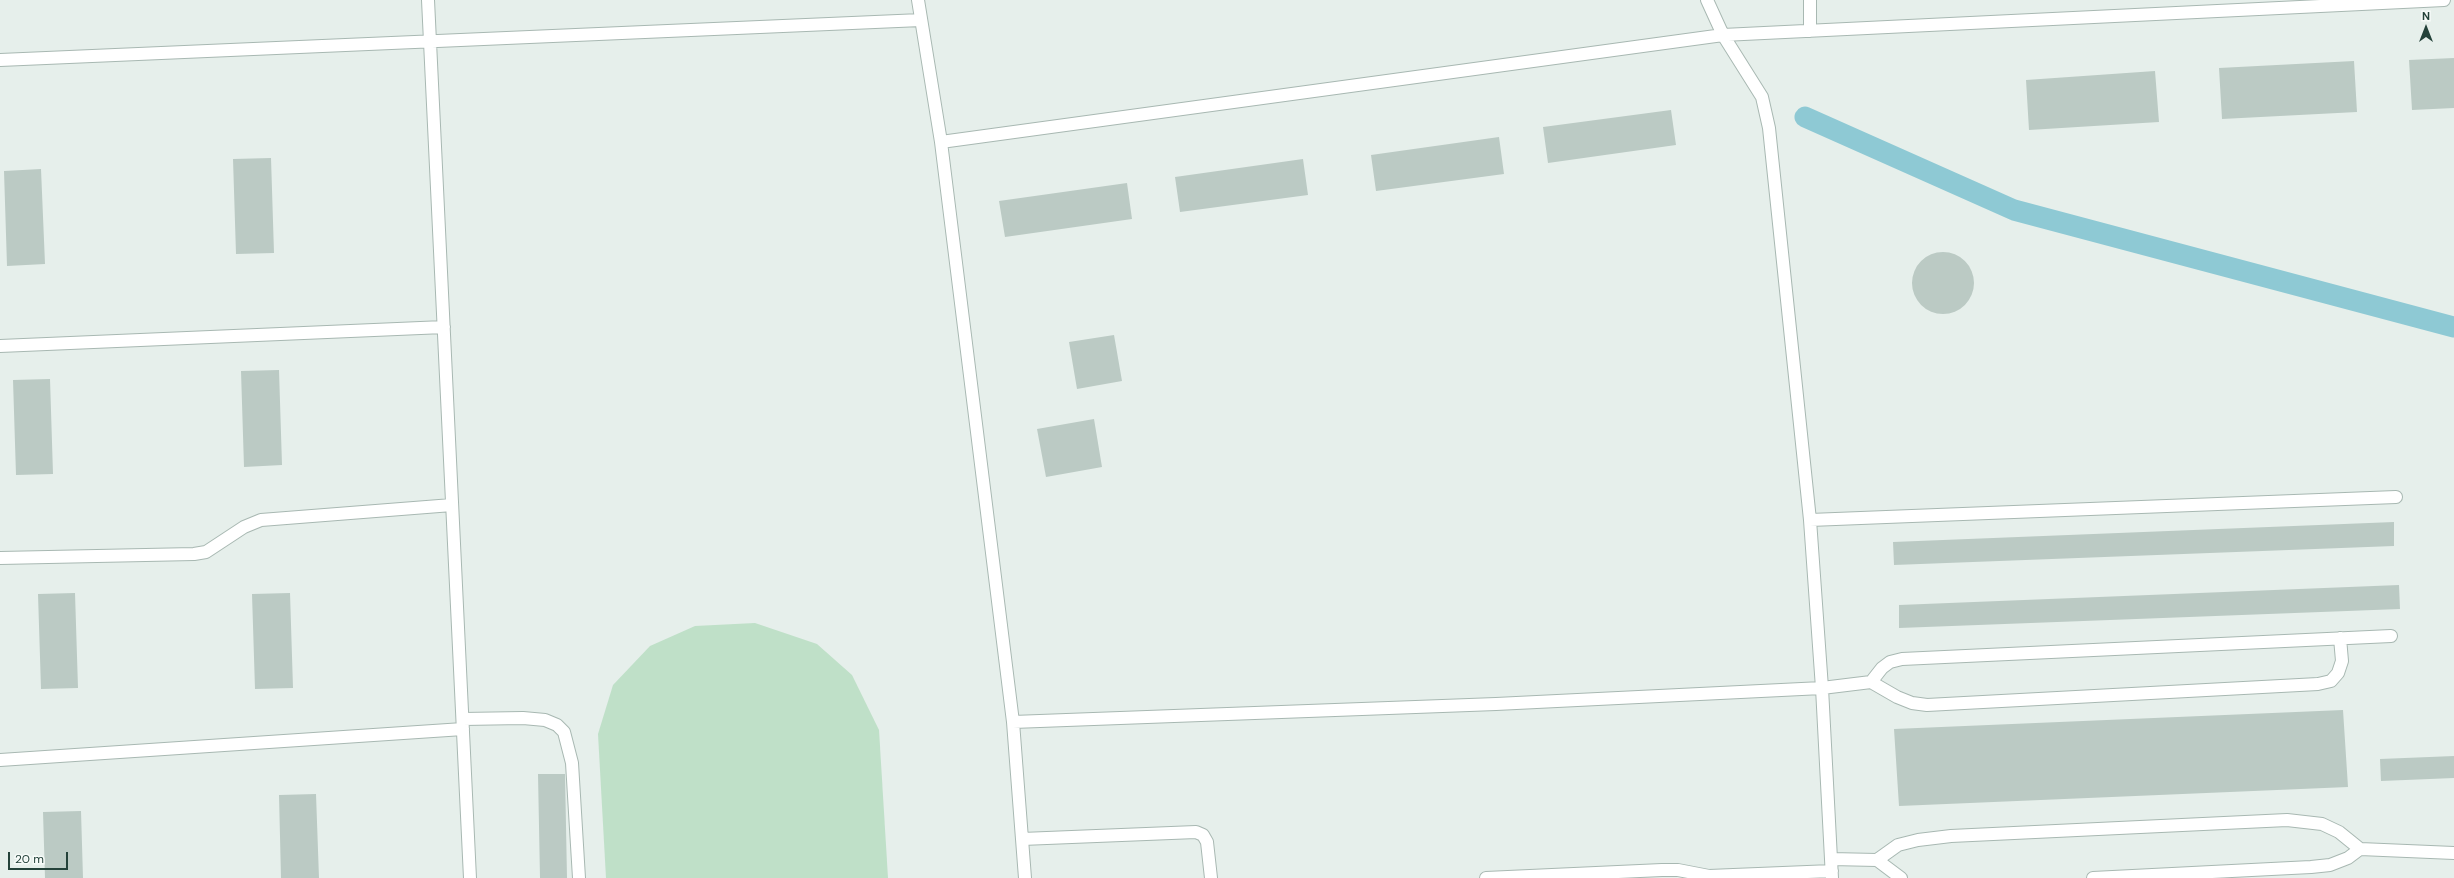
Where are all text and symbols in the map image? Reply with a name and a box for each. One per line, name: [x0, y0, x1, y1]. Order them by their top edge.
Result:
north arrow: [2406, 8, 2446, 48]
text: N: [2422, 9, 2430, 23]
scale bar: [10, 844, 70, 870]
text: 20 m: [15, 851, 44, 867]

